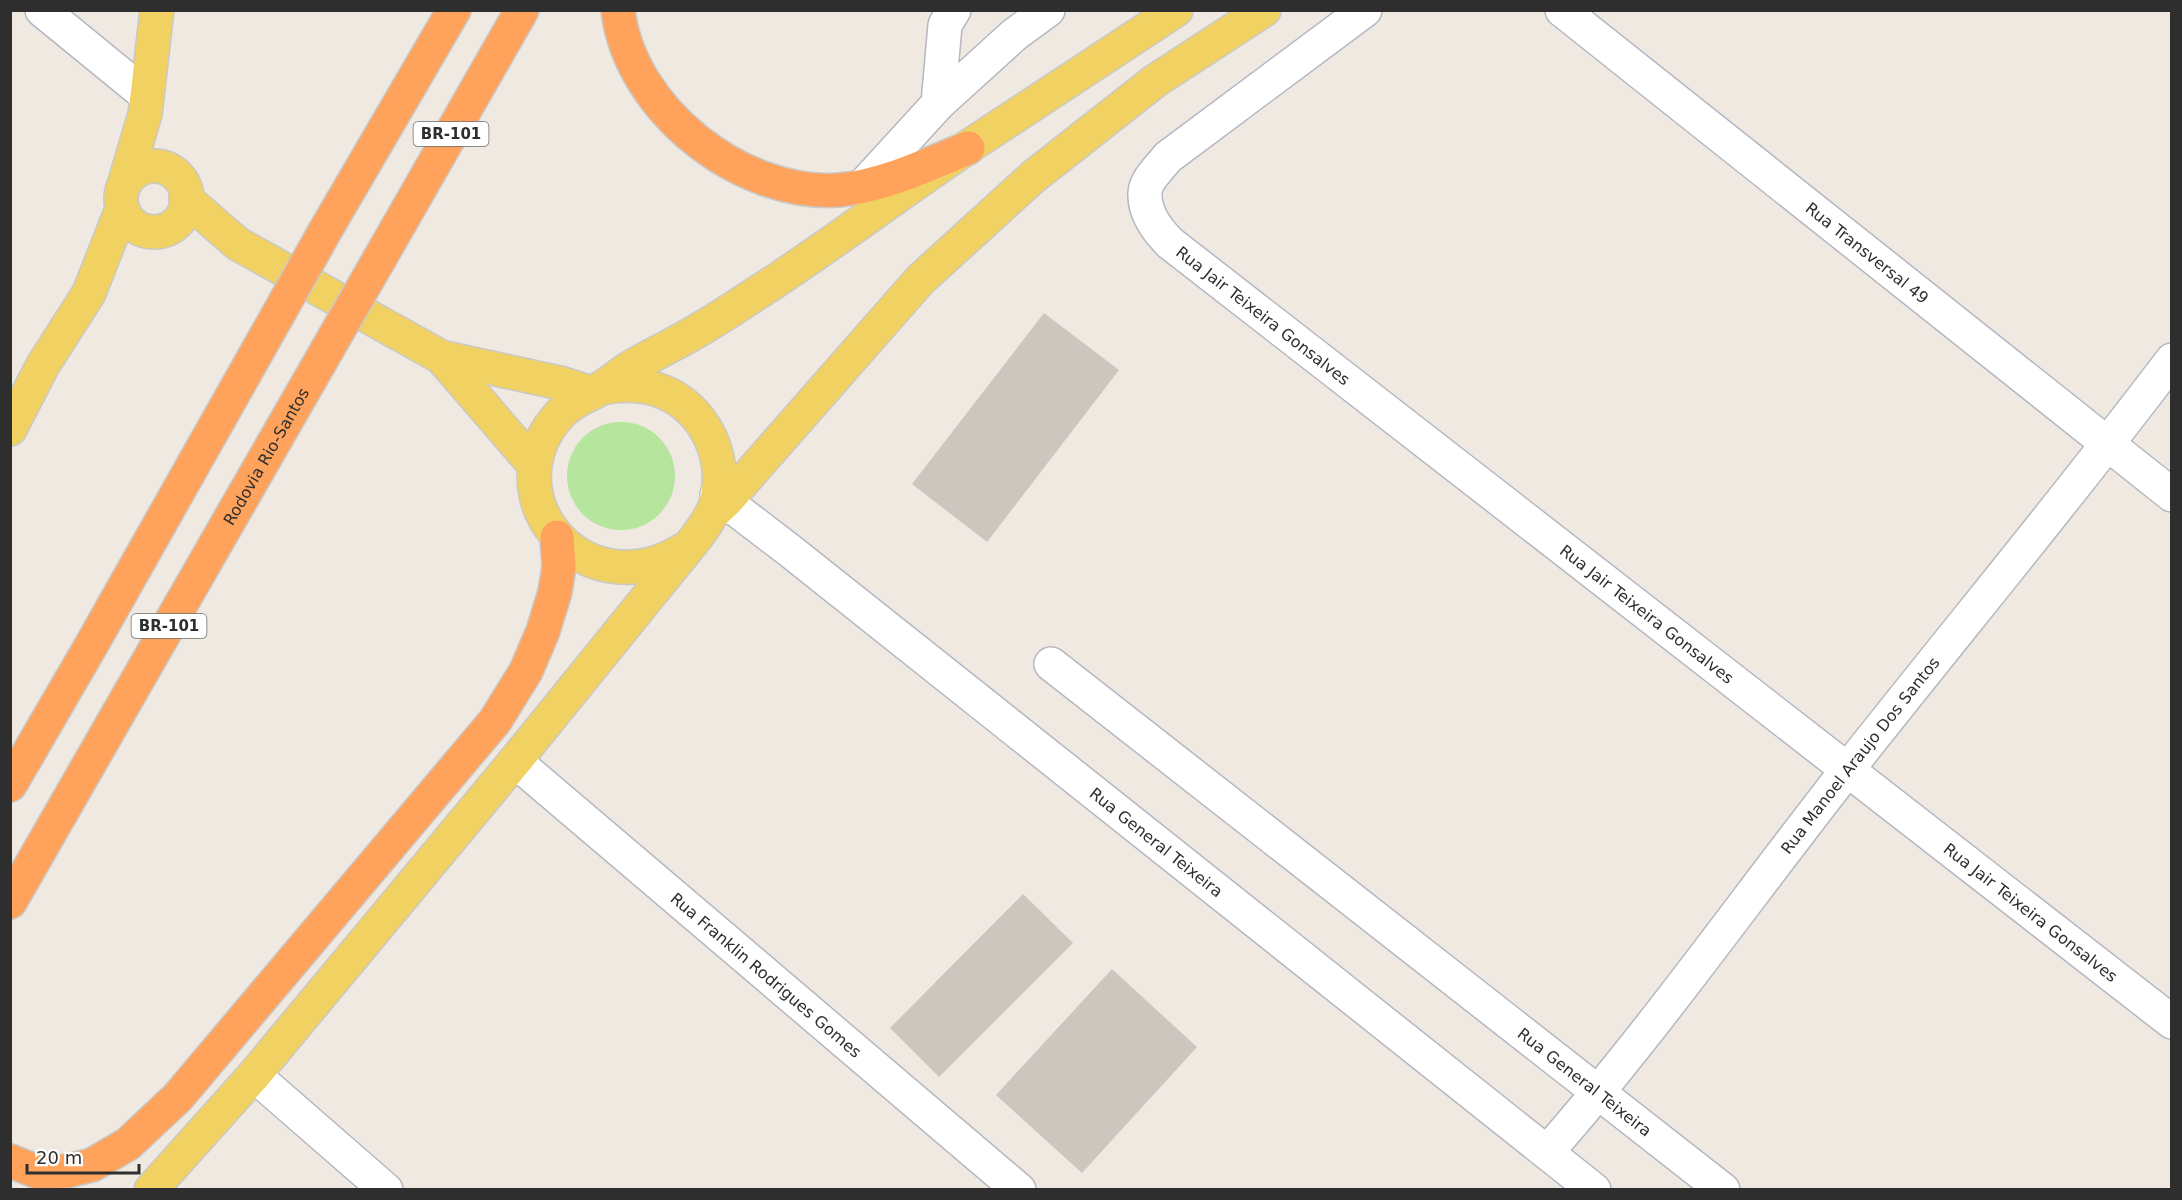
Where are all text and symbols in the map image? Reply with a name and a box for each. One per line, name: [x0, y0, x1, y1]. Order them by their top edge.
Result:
road number: BR-101: [414, 122, 488, 146]
street label: Rua Transversal 49: [1802, 198, 1933, 307]
street label: Rua Jair Teixeira Gonsalves: [1173, 242, 1354, 389]
street label: Rodovia Rio-Santos: [219, 384, 313, 528]
street label: Rua Jair Teixeira Gonsalves: [1556, 540, 1738, 687]
road number: BR-101: [132, 614, 207, 638]
street label: Rua Manoel Araujo Dos Santos: [1777, 653, 1943, 857]
street label: Rua General Teixeira: [1086, 783, 1227, 901]
street label: Rua Jair Teixeira Gonsalves: [1940, 839, 2121, 986]
street label: Rua Franklin Rodrigues Gomes: [667, 888, 866, 1061]
street label: Rua General Teixeira: [1514, 1024, 1656, 1140]
scale bar: [27, 1137, 140, 1175]
text: 20 m: [36, 1147, 82, 1168]

